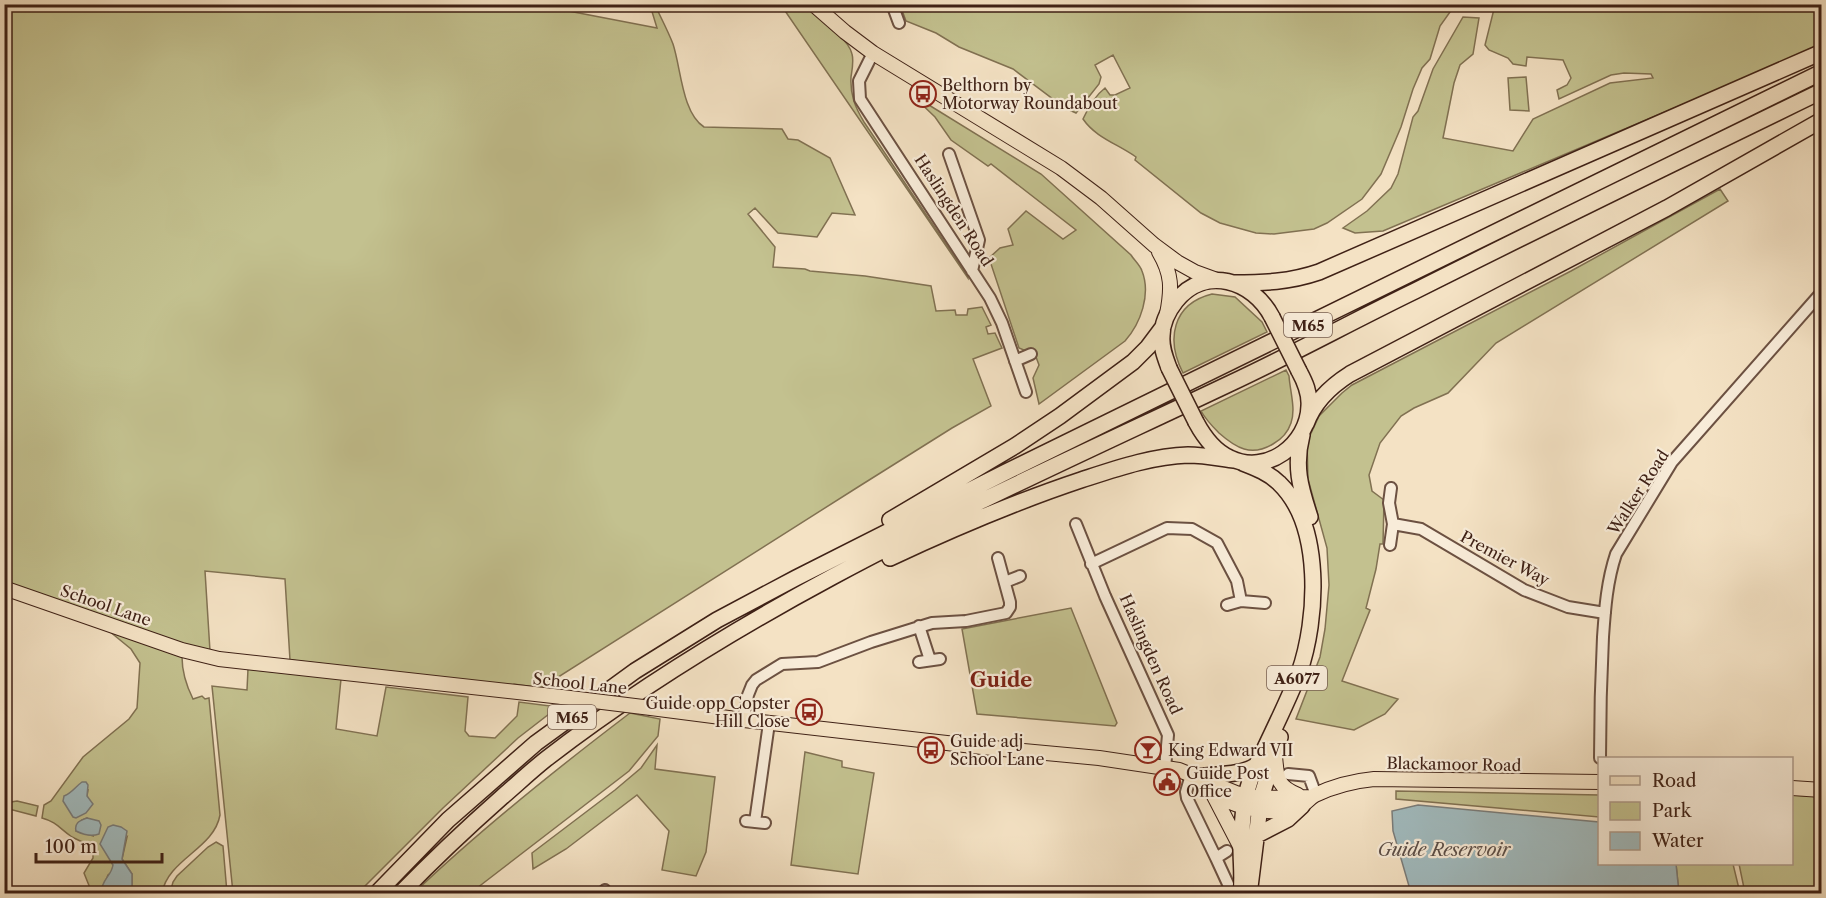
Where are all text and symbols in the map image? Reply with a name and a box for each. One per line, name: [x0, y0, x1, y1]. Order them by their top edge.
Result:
place label: Belthorn by Motorway Roundabout: [942, 75, 1118, 113]
bus stop icon: Belthorn by Motorway Roundabout: [908, 79, 938, 109]
street label: Haslingden Road: [910, 150, 998, 270]
road number: M65: [1284, 313, 1332, 337]
street label: Walker Road: [1603, 446, 1673, 539]
street label: Premier Way: [1457, 526, 1554, 590]
street label: School Lane: [58, 580, 154, 630]
street label: Haslingden Road: [1116, 591, 1187, 717]
road number: A6077: [1267, 666, 1327, 690]
street label: School Lane: [532, 668, 628, 698]
district label: Guide: [970, 668, 1032, 692]
place label: Guide opp Copster Hill Close: [645, 693, 790, 731]
bus stop icon: Guide opp Copster Hill Close: [794, 697, 824, 727]
road number: M65: [548, 705, 596, 729]
place label: Guide adj School Lane: [950, 731, 1045, 769]
bus stop icon: Guide adj School Lane: [916, 735, 946, 765]
bar icon: King Edward VII: [1133, 735, 1163, 765]
place label: King Edward VII: [1168, 740, 1293, 760]
street label: Blackamoor Road: [1386, 753, 1522, 775]
legend: [1598, 757, 1793, 865]
place label: Guide Post Office: [1186, 763, 1269, 801]
public building icon: Guide Post Office: [1152, 767, 1182, 797]
text: Road: [1652, 770, 1697, 792]
text: Park: [1652, 800, 1693, 822]
scale bar: [36, 826, 162, 864]
text: Water: [1651, 830, 1704, 852]
text: 100 m: [45, 836, 97, 858]
water label: Guide Reservoir: [1378, 839, 1512, 861]

